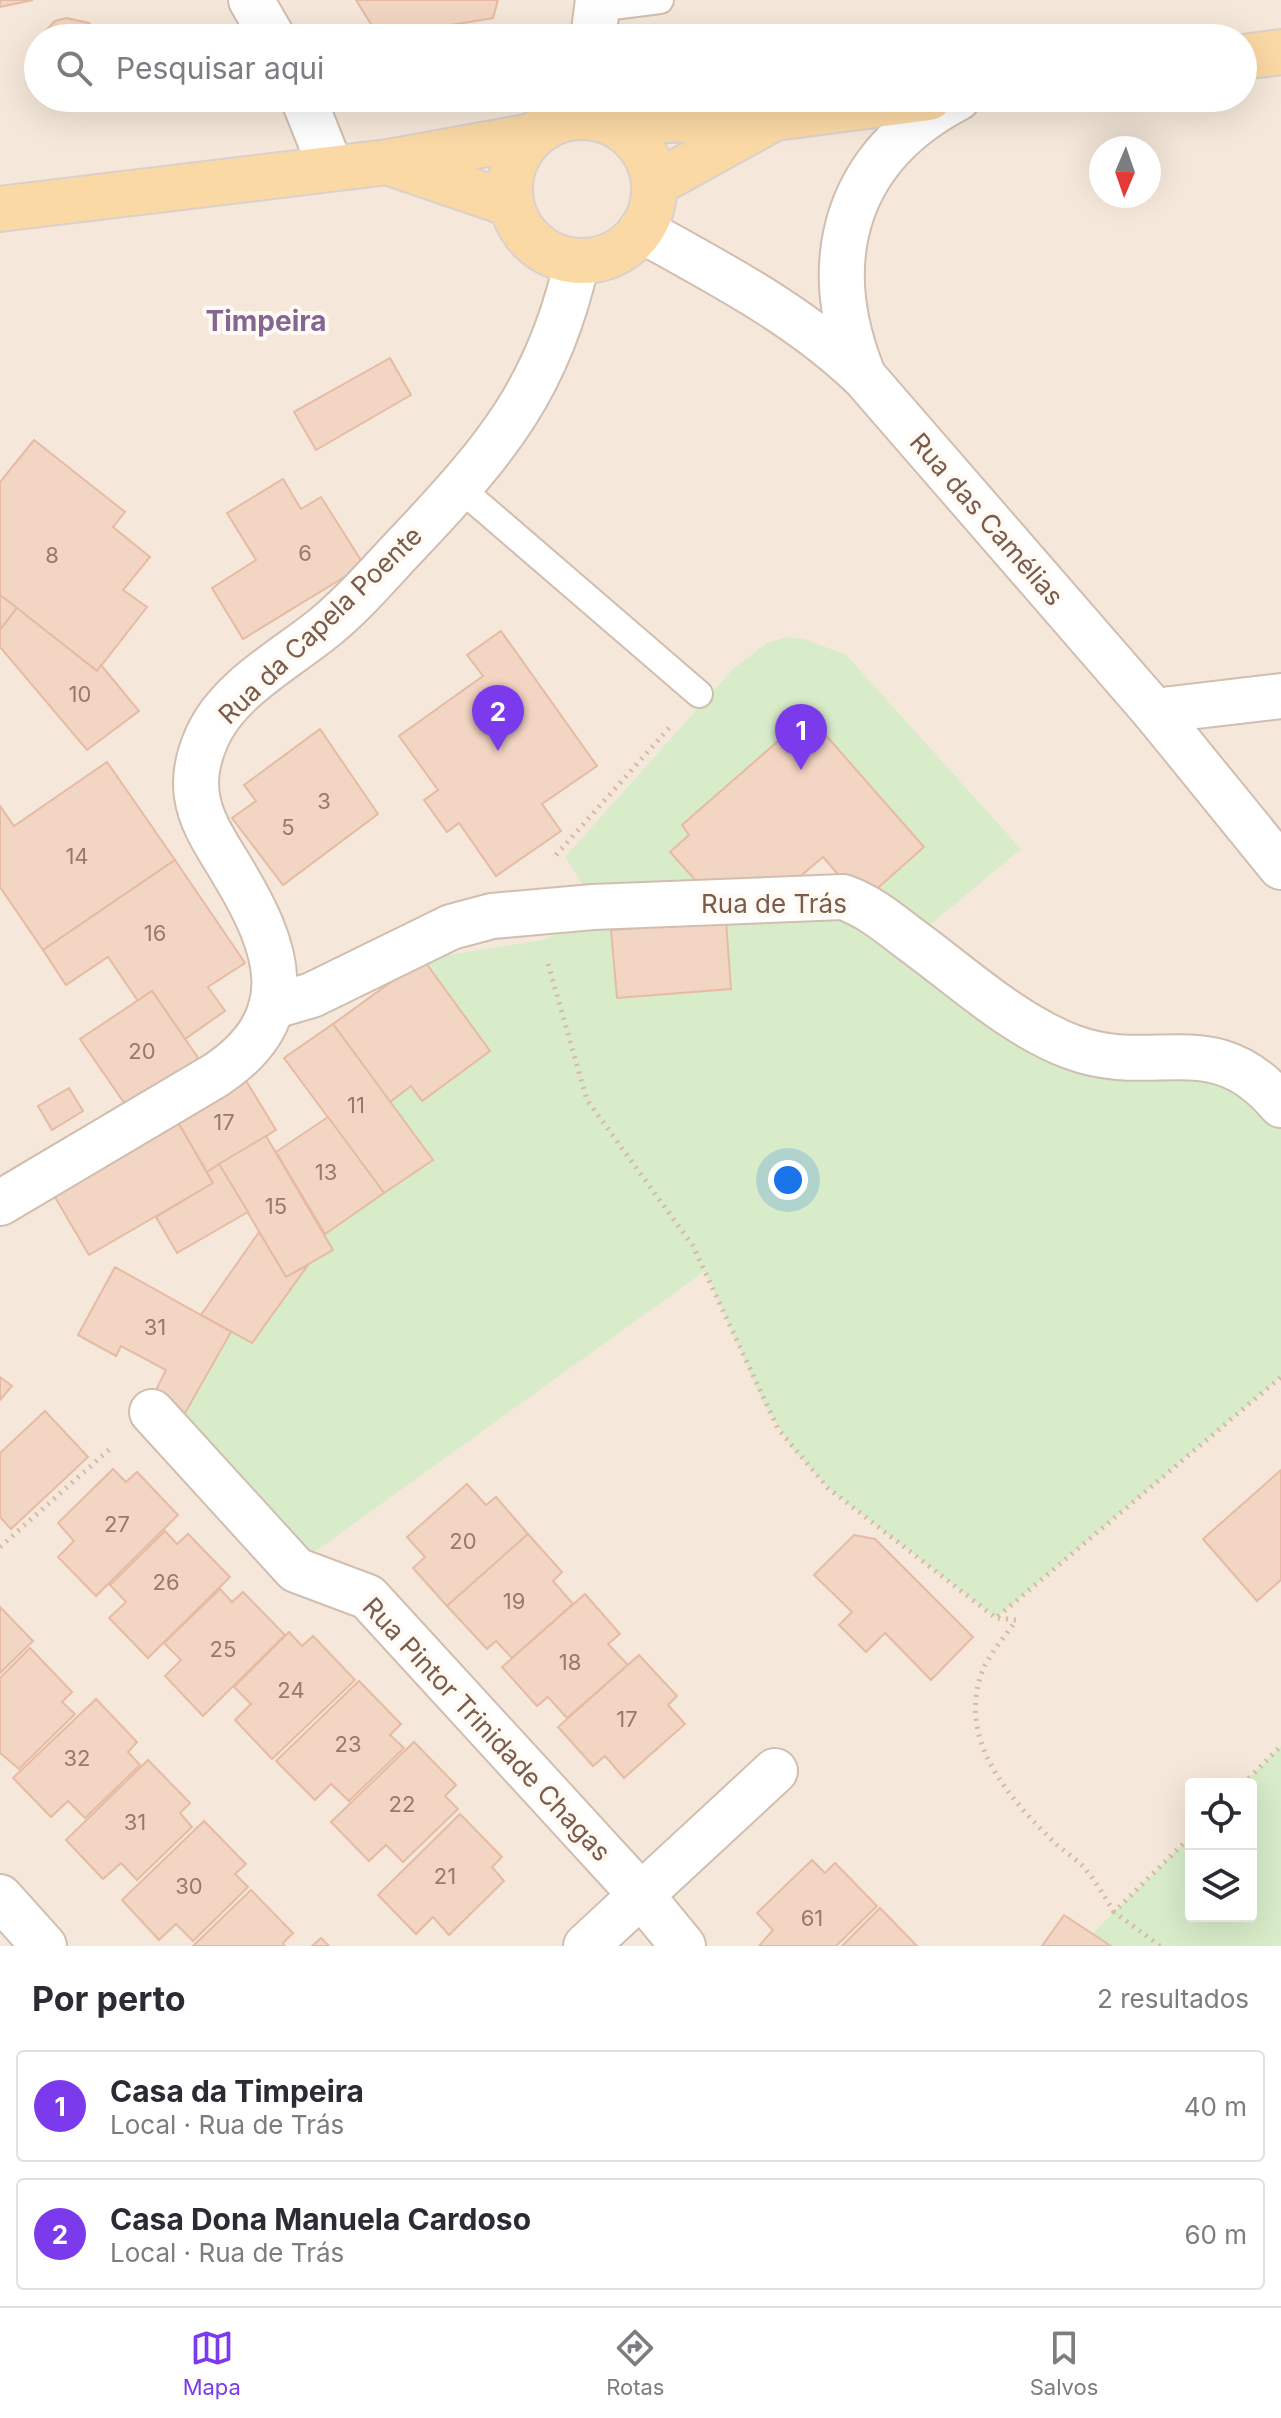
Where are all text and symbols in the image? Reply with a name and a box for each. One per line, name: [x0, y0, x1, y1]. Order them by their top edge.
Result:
search box: [24, 24, 1257, 112]
icon: search: [52, 46, 96, 90]
text: Pesquisar aqui: [116, 50, 324, 86]
north arrow: [1089, 136, 1161, 208]
district label: Timpeira: [205, 304, 327, 338]
street label: Rua das Camélias: [904, 427, 1070, 611]
street label: Rua da Capela Poente: [212, 520, 428, 730]
house number: 6: [298, 540, 312, 566]
house number: 8: [45, 542, 59, 568]
house number: 10: [69, 681, 91, 707]
pin: 2: [472, 685, 524, 751]
pin: 1: [775, 704, 827, 770]
house number: 3: [317, 788, 331, 814]
house number: 5: [281, 814, 295, 840]
house number: 14: [65, 843, 89, 869]
street label: Rua de Trás: [701, 888, 847, 919]
house number: 16: [144, 920, 166, 946]
house number: 20: [128, 1038, 156, 1064]
house number: 11: [347, 1092, 365, 1118]
house number: 17: [213, 1109, 235, 1135]
house number: 13: [315, 1159, 337, 1185]
your location: [768, 1160, 808, 1200]
house number: 15: [265, 1193, 287, 1219]
house number: 31: [144, 1314, 166, 1340]
house number: 27: [104, 1511, 130, 1537]
house number: 20: [449, 1528, 477, 1554]
house number: 26: [152, 1569, 180, 1595]
house number: 19: [503, 1588, 525, 1614]
street label: Rua Pintor Trinidade Chagas: [357, 1591, 617, 1867]
house number: 25: [210, 1636, 236, 1662]
house number: 18: [559, 1649, 581, 1675]
house number: 24: [277, 1677, 305, 1703]
house number: 17: [616, 1706, 638, 1732]
house number: 23: [334, 1731, 362, 1757]
house number: 32: [63, 1745, 91, 1771]
map controls: [1185, 1778, 1257, 1922]
button: locate: [1185, 1778, 1257, 1850]
house number: 22: [389, 1791, 415, 1817]
house number: 31: [124, 1809, 146, 1835]
button: layers: [1185, 1850, 1257, 1922]
house number: 21: [434, 1863, 456, 1889]
house number: 30: [175, 1873, 203, 1899]
house number: 61: [801, 1905, 823, 1931]
text: Por perto: [32, 1978, 186, 2019]
text: 2 resultados: [1097, 1983, 1249, 2014]
text: Casa da Timpeira: [110, 2073, 364, 2109]
text: 1: [54, 2091, 66, 2122]
text: 40 m: [1184, 2091, 1247, 2122]
text: Local · Rua de Trás: [110, 2109, 344, 2140]
text: Casa Dona Manuela Cardoso: [110, 2201, 531, 2237]
text: 2: [52, 2219, 68, 2250]
text: 60 m: [1184, 2219, 1247, 2250]
text: Local · Rua de Trás: [110, 2237, 344, 2268]
tab: Mapa: [183, 2326, 241, 2400]
tab: Rotas: [606, 2326, 664, 2400]
tab: Salvos: [1030, 2326, 1098, 2400]

